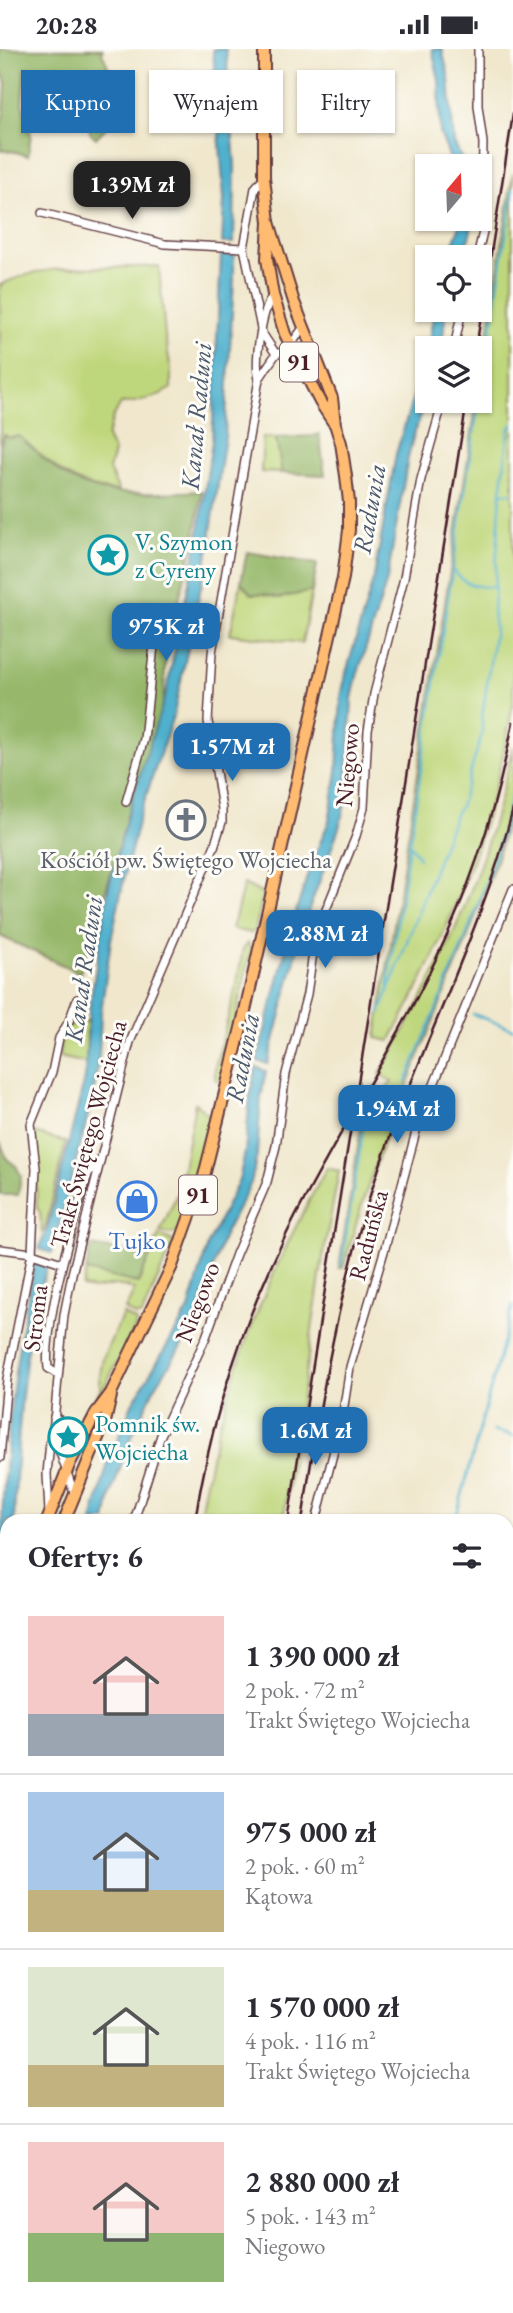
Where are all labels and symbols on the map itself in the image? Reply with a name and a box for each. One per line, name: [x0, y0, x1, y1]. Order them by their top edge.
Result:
north arrow: [415, 154, 492, 231]
pin: 1.39M zł: [60, 162, 204, 221]
water label: Kanał Raduni: [173, 340, 219, 492]
road number: 91: [280, 343, 318, 381]
water label: Radunia: [344, 461, 394, 557]
place label: V. Szymon z Cyreny: [135, 526, 233, 585]
place icon: V. Szymon z Cyreny: [87, 534, 129, 576]
pin: 975K zł: [101, 603, 231, 663]
street label: Niegowo: [328, 722, 366, 808]
pin: 1.57M zł: [160, 723, 304, 783]
church icon: Kościół pw. Świętego Wojciecha: [165, 799, 207, 841]
place label: Kościół pw. Świętego Wojciecha: [40, 844, 332, 875]
water label: Kanał Raduni: [56, 892, 110, 1046]
pin: 2.88M zł: [253, 911, 397, 970]
water label: Radunia: [217, 1010, 267, 1106]
street label: Trakt Świętego Wojciecha: [43, 1016, 133, 1251]
pin: 1.94M zł: [325, 1085, 469, 1145]
road number: 91: [179, 1175, 217, 1215]
shop icon: Tujko: [116, 1180, 158, 1222]
street label: Raduńska: [341, 1186, 395, 1284]
place label: Tujko: [108, 1225, 166, 1256]
street label: Niegowo: [167, 1257, 227, 1347]
street label: Stroma: [16, 1283, 55, 1353]
pin: 1.6M zł: [250, 1407, 380, 1467]
place label: Pomnik św. Wojciecha: [95, 1408, 200, 1467]
place icon: Pomnik św. Wojciecha: [47, 1416, 89, 1458]

